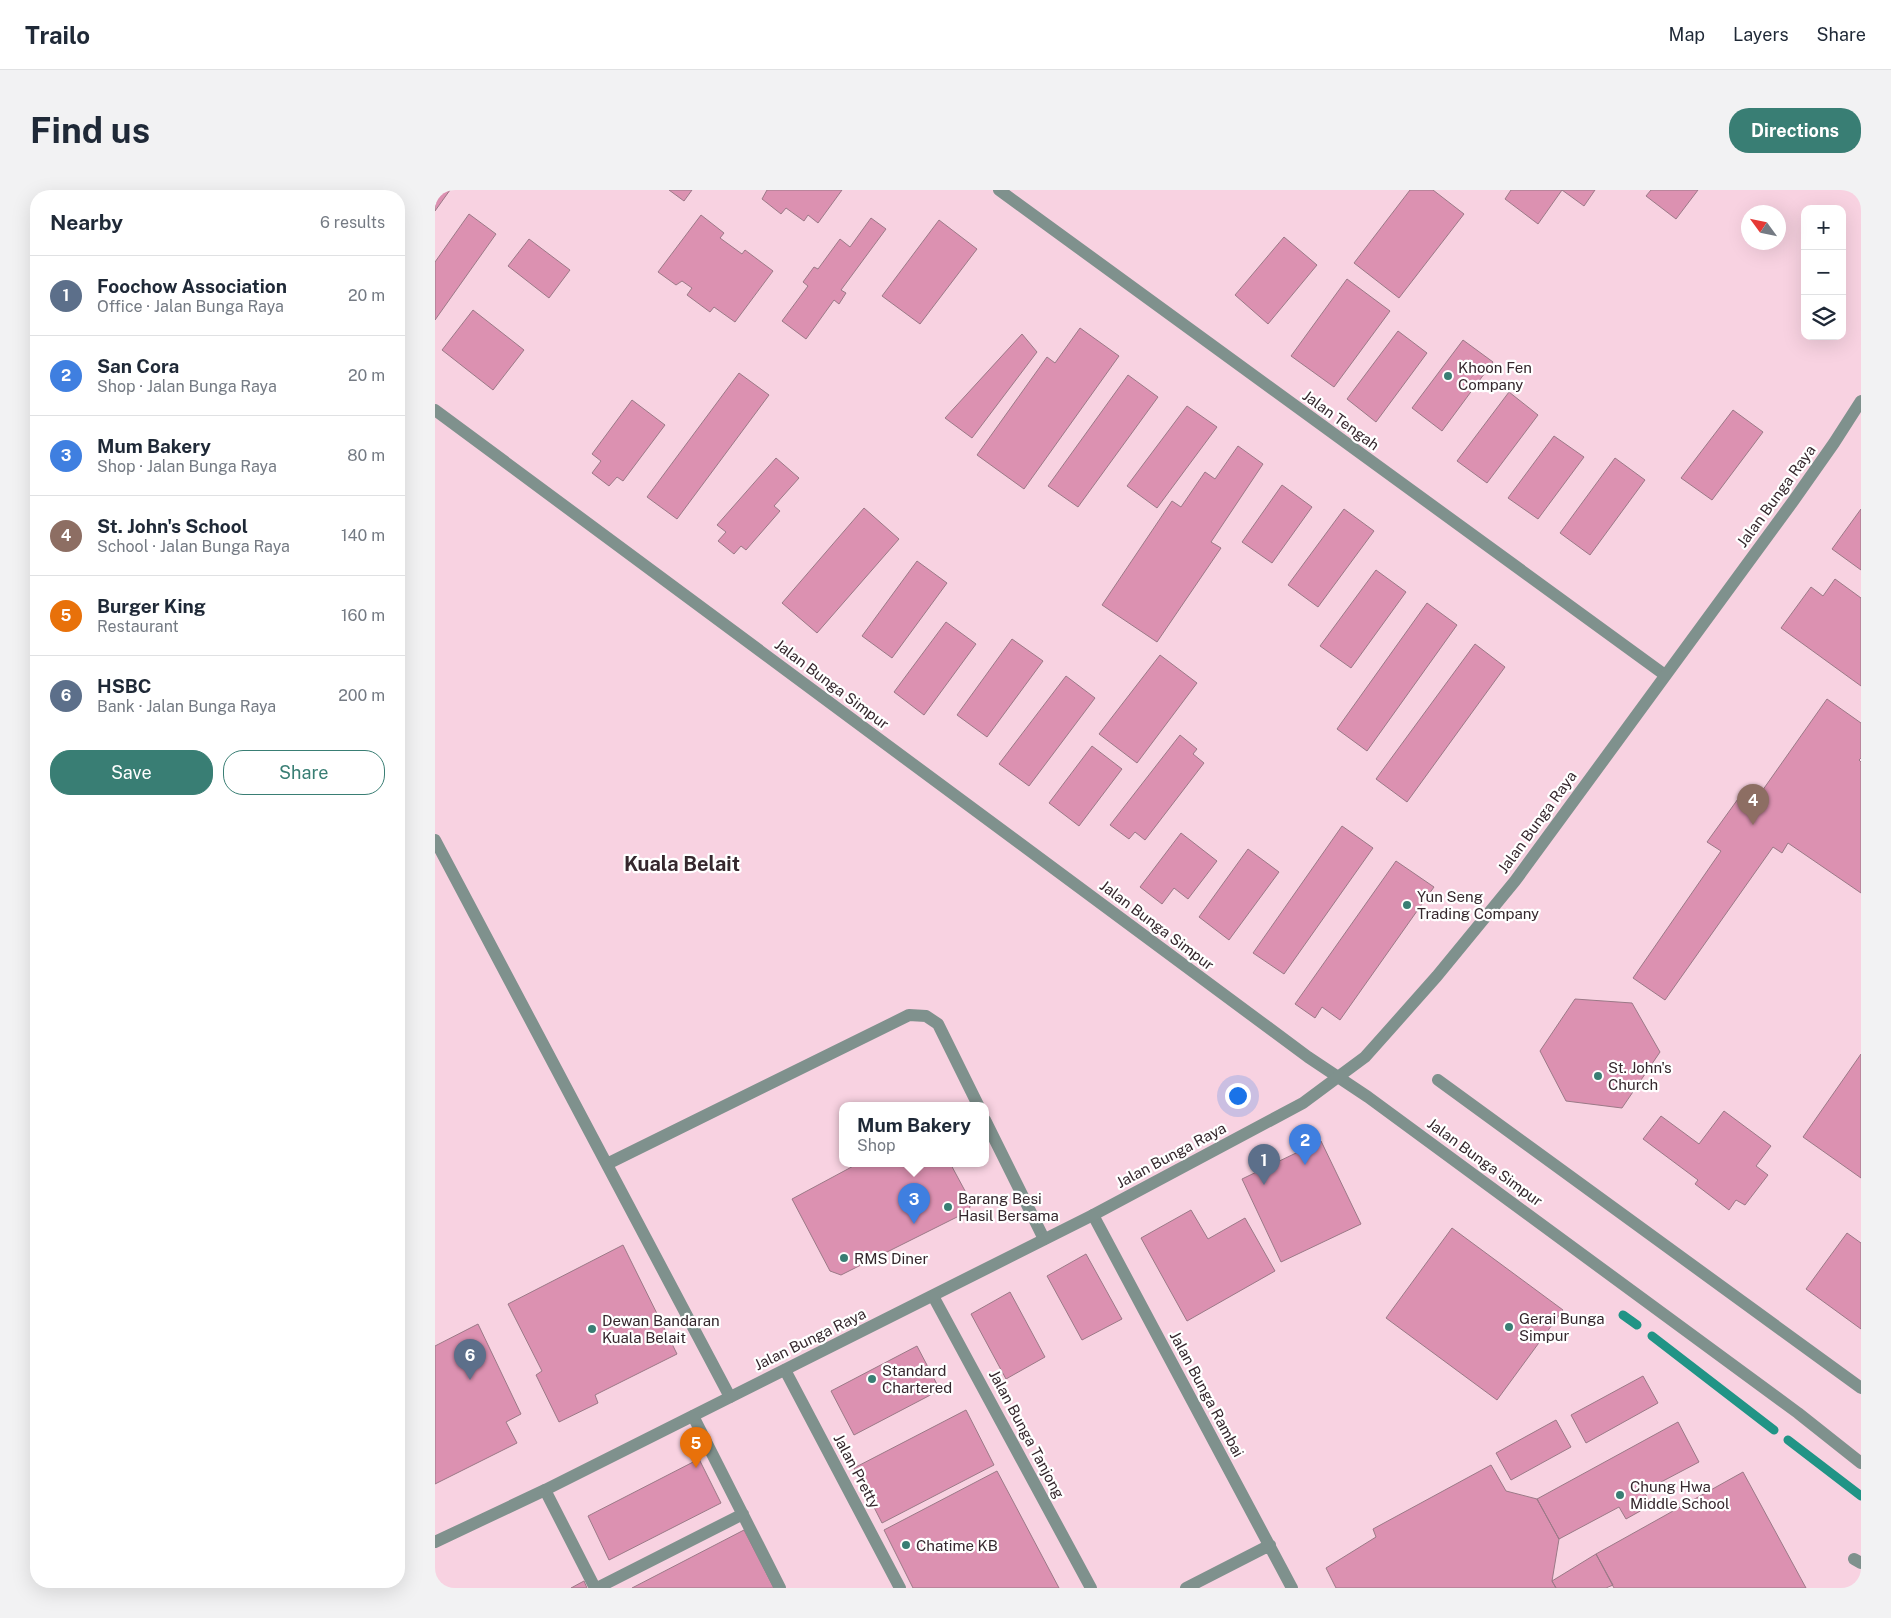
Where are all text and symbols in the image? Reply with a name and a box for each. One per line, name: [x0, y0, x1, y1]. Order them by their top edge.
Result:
text: Trailo: [25, 21, 90, 49]
text: Map: [1669, 24, 1705, 45]
text: Layers: [1733, 24, 1789, 45]
text: Share: [1817, 24, 1866, 45]
button: Directions: [1729, 108, 1861, 153]
text: Find us: [30, 110, 150, 151]
north arrow: [1741, 205, 1786, 250]
map controls: [1801, 205, 1846, 340]
button: +: [1801, 205, 1846, 250]
text: Nearby: [50, 210, 123, 235]
text: 6 results: [320, 213, 385, 232]
button: −: [1801, 250, 1846, 295]
text: Foochow Association: [97, 275, 287, 297]
text: 1: [63, 286, 69, 305]
text: 20 m: [348, 286, 385, 305]
button: layers: [1801, 295, 1846, 340]
text: Office · Jalan Bunga Raya: [97, 297, 284, 316]
text: San Cora: [97, 355, 179, 377]
place label: Khoon Fen Company: [1458, 359, 1532, 393]
text: 2: [61, 366, 71, 385]
text: 20 m: [348, 366, 385, 385]
marker: Khoon Fen Company: [1442, 370, 1454, 382]
text: Shop · Jalan Bunga Raya: [97, 377, 277, 396]
street label: Jalan Tengah: [1299, 387, 1383, 453]
text: Mum Bakery: [97, 435, 211, 457]
street label: Jalan Bunga Raya: [1733, 442, 1819, 550]
text: 3: [61, 446, 71, 465]
text: 80 m: [347, 446, 385, 465]
text: Shop · Jalan Bunga Raya: [97, 457, 277, 476]
text: St. John's School: [97, 515, 248, 537]
text: 4: [61, 526, 71, 545]
text: 140 m: [341, 526, 385, 545]
text: School · Jalan Bunga Raya: [97, 537, 290, 556]
text: Burger King: [97, 595, 206, 617]
text: 5: [61, 606, 71, 625]
text: 160 m: [341, 606, 385, 625]
text: Restaurant: [97, 617, 179, 636]
street label: Jalan Bunga Simpur: [772, 636, 892, 732]
text: HSBC: [97, 675, 151, 697]
text: 6: [61, 686, 71, 705]
text: 200 m: [338, 686, 385, 705]
text: Bank · Jalan Bunga Raya: [97, 697, 276, 716]
button: Save: [50, 750, 213, 795]
button: Share: [223, 750, 385, 795]
street label: Jalan Bunga Raya: [1494, 768, 1580, 876]
pin: 4: [1737, 784, 1769, 825]
district label: Kuala Belait: [624, 852, 740, 876]
street label: Jalan Bunga Simpur: [1097, 877, 1217, 973]
place label: Yun Seng Trading Company: [1417, 888, 1539, 922]
marker: Yun Seng Trading Company: [1401, 899, 1413, 911]
place label: St. John's Church: [1608, 1059, 1672, 1093]
marker: St. John's Church: [1592, 1070, 1604, 1082]
your location: [1225, 1083, 1251, 1109]
popup: [839, 1102, 989, 1167]
text: Mum Bakery: [857, 1114, 971, 1136]
street label: Jalan Bunga Simpur: [1424, 1115, 1546, 1210]
street label: Jalan Bunga Raya: [1113, 1119, 1229, 1191]
pin: 2: [1289, 1124, 1321, 1165]
text: Shop: [857, 1136, 895, 1155]
pin: 1: [1248, 1144, 1280, 1185]
pin: 3: [898, 1183, 930, 1224]
place label: Barang Besi Hasil Bersama: [958, 1190, 1059, 1224]
marker: Barang Besi Hasil Bersama: [942, 1201, 954, 1213]
place label: RMS Diner: [854, 1250, 928, 1267]
marker: RMS Diner: [838, 1252, 850, 1264]
street label: Jalan Bunga Raya: [751, 1305, 869, 1373]
place label: Gerai Bunga Simpur: [1519, 1310, 1605, 1344]
place label: Dewan Bandaran Kuala Belait: [602, 1312, 720, 1346]
marker: Gerai Bunga Simpur: [1503, 1321, 1515, 1333]
marker: Dewan Bandaran Kuala Belait: [586, 1323, 598, 1335]
street label: Jalan Bunga Rambai: [1167, 1328, 1247, 1460]
pin: 6: [454, 1339, 486, 1380]
place label: Standard Chartered: [882, 1362, 952, 1396]
street label: Jalan Bunga Tanjong: [986, 1367, 1068, 1501]
marker: Standard Chartered: [866, 1373, 878, 1385]
pin: 5: [680, 1427, 712, 1468]
street label: Jalan Pretty: [830, 1431, 884, 1511]
place label: Chung Hwa Middle School: [1630, 1478, 1729, 1512]
marker: Chung Hwa Middle School: [1614, 1489, 1626, 1501]
place label: Chatime KB: [916, 1537, 998, 1554]
marker: Chatime KB: [900, 1539, 912, 1551]

